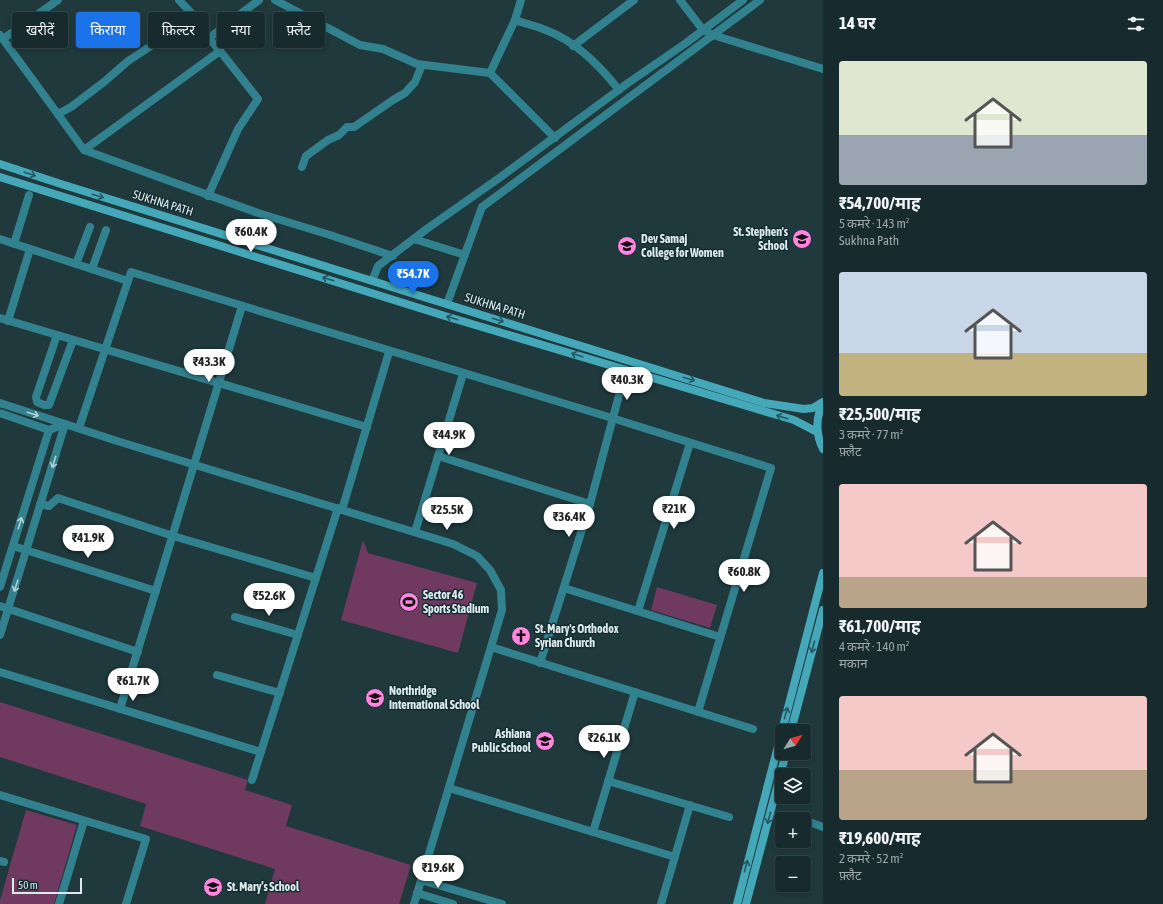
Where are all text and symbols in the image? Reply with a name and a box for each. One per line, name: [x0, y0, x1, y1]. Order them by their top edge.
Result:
chip: खरीदें: [12, 12, 68, 48]
chip: किराया: [76, 12, 140, 48]
chip: फ़िल्टर: [148, 12, 209, 48]
chip: नया: [217, 12, 265, 48]
chip: फ़्लैट: [273, 12, 325, 48]
text: 14 घर: [839, 13, 876, 33]
icon: filters: [1125, 13, 1147, 35]
icon: home: [957, 87, 1029, 159]
one-way arrow: [24, 171, 37, 178]
street label: SUKHNA PATH: [131, 187, 195, 219]
one-way arrow: [92, 192, 104, 200]
text: ₹54,700/माह: [839, 193, 921, 213]
text: 5 कमरे · 143 m²: [839, 216, 909, 231]
pin: ₹60.4K: [218, 219, 284, 253]
text: ₹60.4K: [235, 224, 267, 239]
place label: St. Stephen's School: [733, 225, 789, 253]
school or university icon: St. Stephen's School: [791, 228, 813, 250]
place label: Dev Samaj College for Women: [641, 232, 724, 260]
text: Sukhna Path: [839, 233, 899, 248]
school or university icon: Dev Samaj College for Women: [616, 235, 638, 257]
pin: ₹54.7K: [380, 261, 446, 295]
text: ₹54.7K: [397, 266, 429, 281]
one-way arrow: [322, 275, 334, 283]
street label: SUKHNA PATH: [463, 290, 527, 322]
icon: home: [957, 298, 1029, 370]
one-way arrow: [446, 314, 459, 321]
one-way arrow: [492, 316, 504, 324]
pin: ₹43.3K: [176, 349, 242, 383]
one-way arrow: [570, 351, 583, 358]
text: ₹43.3K: [193, 354, 225, 369]
pin: ₹40.3K: [594, 367, 660, 401]
text: ₹40.3K: [611, 372, 643, 387]
one-way arrow: [682, 376, 695, 383]
text: ₹25,500/माह: [839, 404, 921, 424]
one-way arrow: [26, 411, 39, 418]
one-way arrow: [775, 413, 788, 420]
pin: ₹44.9K: [416, 422, 482, 456]
text: ₹44.9K: [433, 427, 465, 442]
text: 3 कमरे · 77 m²: [839, 427, 903, 442]
text: फ़्लैट: [839, 444, 862, 459]
one-way arrow: [50, 455, 57, 468]
pin: ₹21K: [650, 496, 698, 530]
pin: ₹25.5K: [414, 497, 480, 531]
text: ₹21K: [662, 501, 686, 516]
text: ₹25.5K: [431, 502, 463, 517]
pin: ₹36.4K: [536, 504, 602, 538]
text: ₹36.4K: [553, 509, 585, 524]
icon: home: [957, 510, 1029, 582]
one-way arrow: [17, 517, 24, 530]
pin: ₹41.9K: [55, 525, 121, 559]
text: ₹41.9K: [72, 530, 104, 545]
pin: ₹60.8K: [711, 559, 777, 593]
text: ₹60.8K: [728, 564, 760, 579]
one-way arrow: [12, 579, 19, 592]
pin: ₹52.6K: [236, 583, 302, 617]
text: ₹52.6K: [253, 588, 285, 603]
place label: Sector 46 Sports Stadium: [423, 588, 489, 616]
sports icon: Sector 46 Sports Stadium: [398, 591, 420, 613]
text: ₹61,700/माह: [839, 616, 921, 636]
place label: St. Mary's Orthodox Syrian Church: [535, 622, 619, 650]
church icon: St. Mary's Orthodox Syrian Church: [510, 625, 532, 647]
text: 4 कमरे · 140 m²: [839, 639, 909, 654]
one-way arrow: [809, 641, 816, 654]
text: मकान: [839, 656, 867, 671]
pin: ₹61.7K: [100, 668, 166, 702]
text: ₹61.7K: [117, 673, 149, 688]
place label: Northridge International School: [389, 684, 480, 712]
school or university icon: Northridge International School: [364, 687, 386, 709]
one-way arrow: [783, 707, 791, 720]
icon: home: [957, 722, 1029, 794]
north arrow: [775, 724, 811, 760]
map controls: [775, 724, 811, 892]
pin: ₹26.1K: [571, 725, 637, 759]
place label: Ashiana Public School: [472, 727, 532, 755]
school or university icon: Ashiana Public School: [534, 730, 556, 752]
text: ₹26.1K: [588, 730, 620, 745]
button: layers: [775, 768, 811, 804]
one-way arrow: [765, 811, 772, 824]
button: +: [775, 812, 811, 848]
text: ₹19,600/माह: [839, 828, 921, 848]
text: 2 कमरे · 52 m²: [839, 851, 903, 866]
pin: ₹19.6K: [405, 855, 471, 889]
button: −: [775, 856, 811, 892]
text: ₹19.6K: [422, 860, 454, 875]
one-way arrow: [743, 860, 751, 873]
text: फ़्लैट: [839, 868, 862, 883]
scale bar: [12, 876, 82, 895]
school or university icon: St. Mary’s School: [202, 876, 224, 898]
text: 50 m: [18, 879, 38, 891]
place label: St. Mary’s School: [227, 880, 300, 894]

